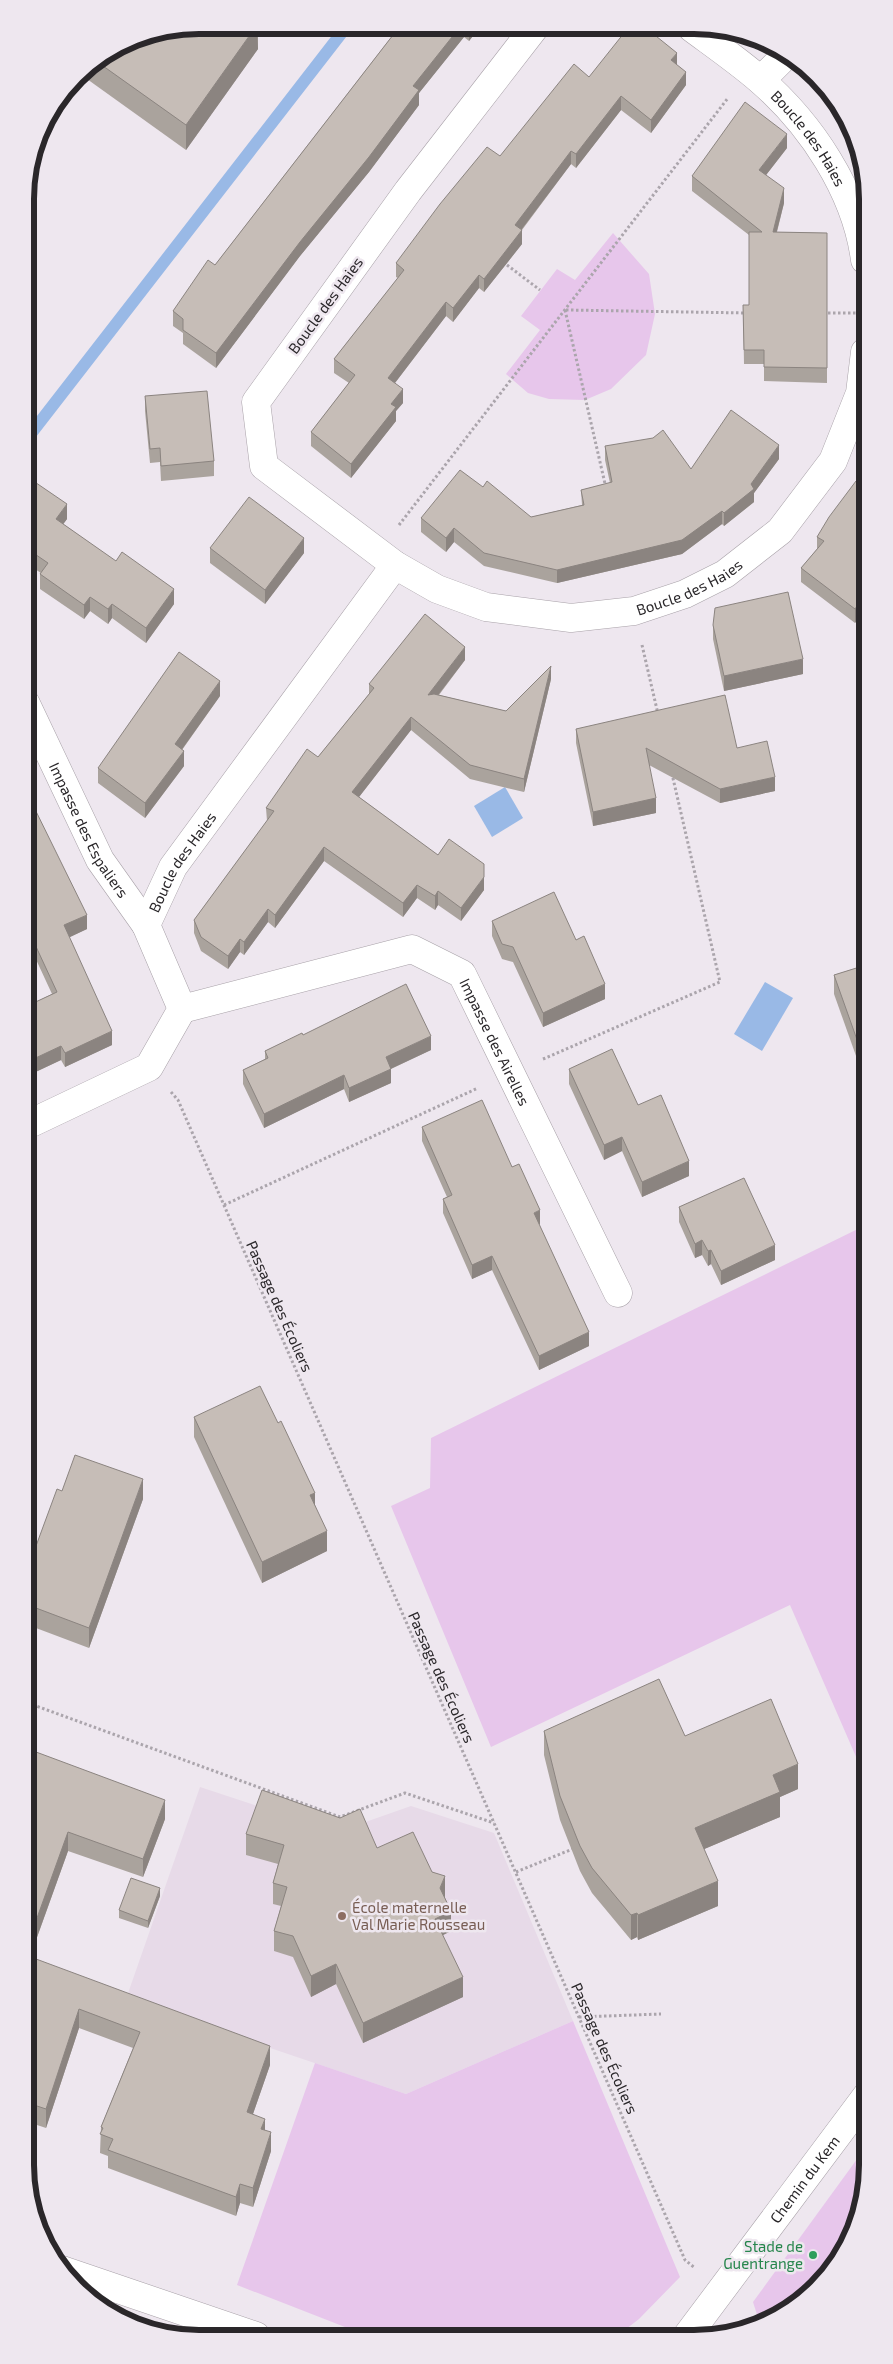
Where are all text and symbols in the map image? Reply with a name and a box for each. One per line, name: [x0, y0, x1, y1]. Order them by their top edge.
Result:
street label: Boucle des Haies: [768, 86, 850, 189]
street label: Boucle des Haies: [284, 253, 366, 357]
street label: Boucle des Haies: [634, 555, 746, 619]
street label: Impasse des Espaliers: [46, 759, 133, 901]
street label: Boucle des Haies: [144, 808, 220, 915]
street label: Impasse des Airelles: [456, 975, 534, 1108]
street label: Passage des Écoliers: [243, 1238, 317, 1374]
street label: Passage des Écoliers: [405, 1609, 479, 1745]
place label: École maternelle Val Marie Rousseau: [352, 1898, 485, 1933]
marker: École maternelle Val Marie Rousseau: [336, 1910, 348, 1922]
street label: Passage des Écoliers: [568, 1980, 642, 2116]
street label: Chemin du Kem: [766, 2132, 843, 2226]
place label: Stade de Guentrange: [723, 2237, 803, 2272]
marker: Stade de Guentrange: [807, 2249, 819, 2261]

